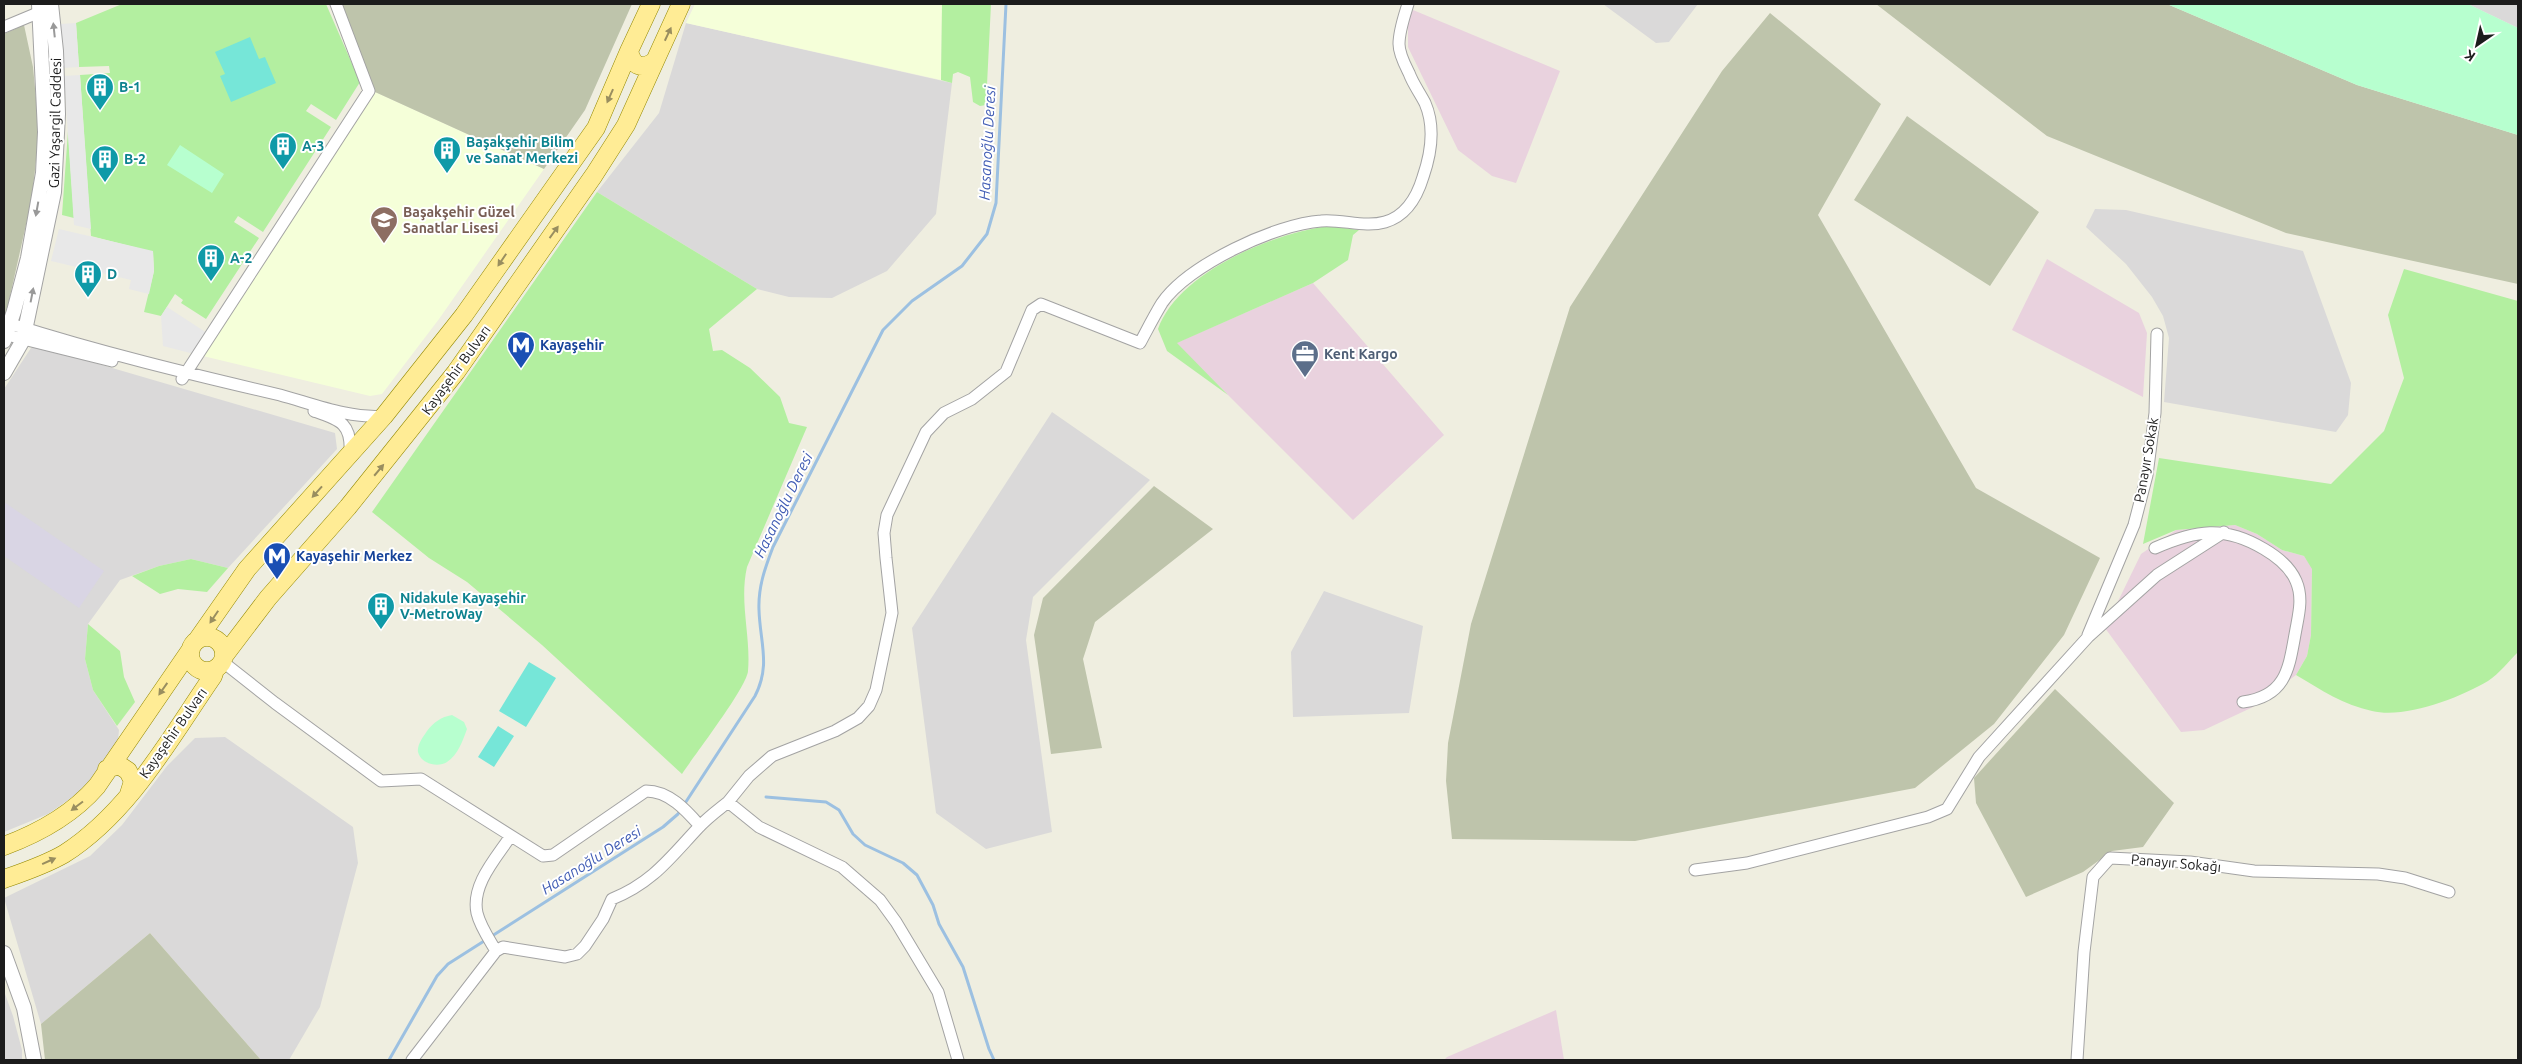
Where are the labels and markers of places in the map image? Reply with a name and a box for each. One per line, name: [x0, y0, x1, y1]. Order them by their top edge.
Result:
building icon: B-1: [85, 72, 115, 111]
place label: B-1: [119, 79, 141, 95]
building icon: A-3: [268, 131, 298, 170]
place label: Başakşehir Bilim ve Sanat Merkezi: [466, 134, 578, 166]
building icon: Başakşehir Bilim ve Sanat Merkezi: [432, 135, 462, 174]
place label: A-3: [302, 138, 324, 154]
building icon: B-2: [90, 144, 120, 183]
place label: B-2: [124, 151, 146, 167]
place label: Başakşehir Güzel Sanatlar Lisesi: [403, 204, 515, 236]
school or university icon: Başakşehir Güzel Sanatlar Lisesi: [369, 205, 399, 244]
building icon: A-2: [196, 243, 226, 282]
place label: A-2: [230, 250, 252, 266]
building icon: D: [73, 259, 103, 298]
place label: D: [107, 266, 117, 282]
metro station icon: Kayaşehir: [506, 330, 536, 369]
place label: Kayaşehir: [540, 337, 604, 354]
office icon: Kent Kargo: [1290, 339, 1320, 378]
place label: Kent Kargo: [1324, 346, 1398, 362]
metro station icon: Kayaşehir Merkez: [262, 541, 292, 580]
place label: Kayaşehir Merkez: [296, 548, 412, 565]
place label: Nidakule Kayaşehir V-MetroWay: [400, 590, 526, 622]
building icon: Nidakule Kayaşehir V-MetroWay: [366, 591, 396, 630]

